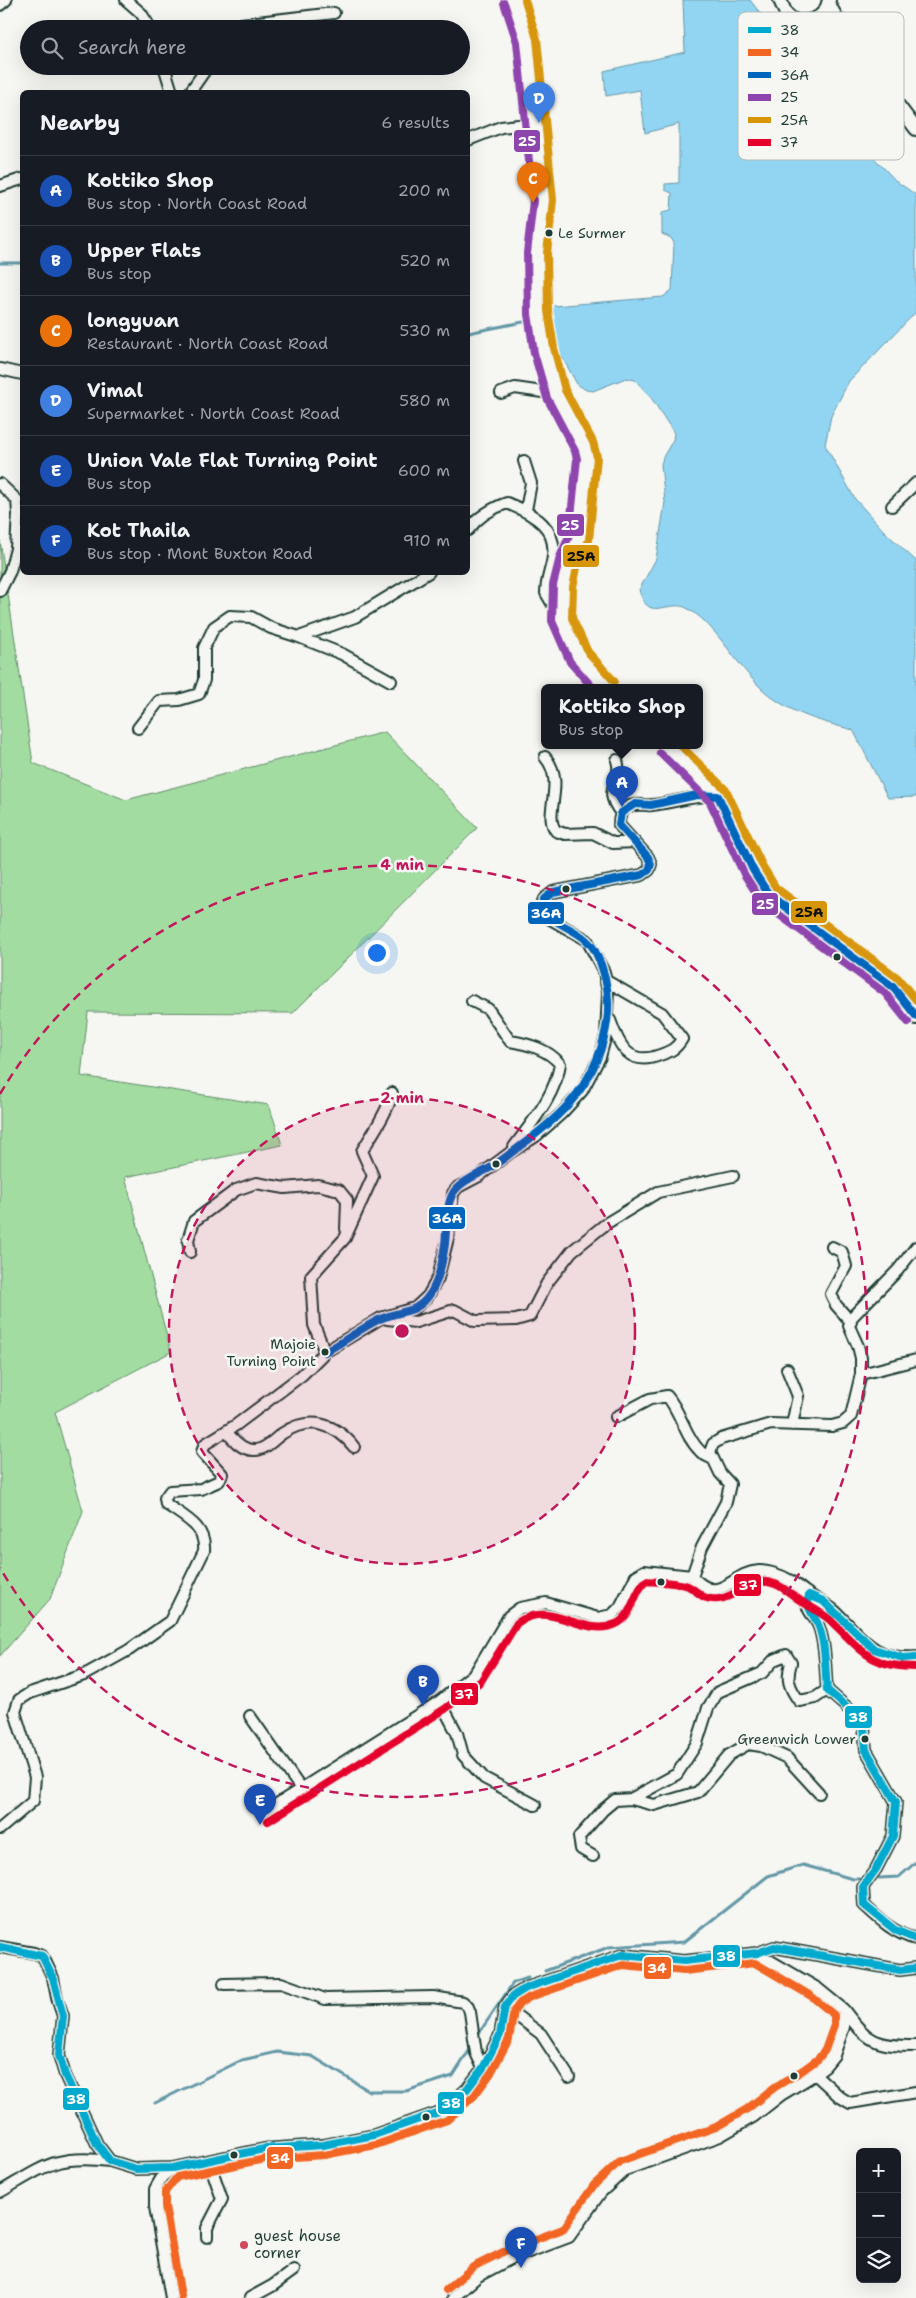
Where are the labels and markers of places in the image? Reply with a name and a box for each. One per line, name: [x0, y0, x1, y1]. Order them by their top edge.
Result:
pin: D: [523, 82, 555, 123]
pin: C: [517, 162, 549, 203]
place label: Le Surmer: [558, 224, 626, 242]
marker: Le Surmer: [544, 228, 554, 238]
pin: A: [606, 766, 638, 807]
unlabelled marker: [561, 884, 571, 894]
unlabelled marker: [832, 952, 842, 962]
unlabelled marker: [491, 1159, 501, 1169]
centre of rings: [393, 1322, 411, 1340]
place label: Majoie Turning Point: [226, 1335, 316, 1370]
marker: Majoie Turning Point: [320, 1347, 330, 1357]
unlabelled marker: [656, 1577, 666, 1587]
pin: B: [407, 1665, 439, 1706]
place label: Greenwich Lower: [737, 1730, 856, 1748]
marker: Greenwich Lower: [860, 1734, 870, 1744]
pin: E: [244, 1784, 276, 1825]
unlabelled marker: [789, 2071, 799, 2081]
unlabelled marker: [421, 2112, 431, 2122]
unlabelled marker: [229, 2150, 239, 2160]
place label: guest house corner: [254, 2226, 341, 2263]
pin: F: [505, 2227, 537, 2268]
marker: guest house corner: [238, 2239, 250, 2251]

